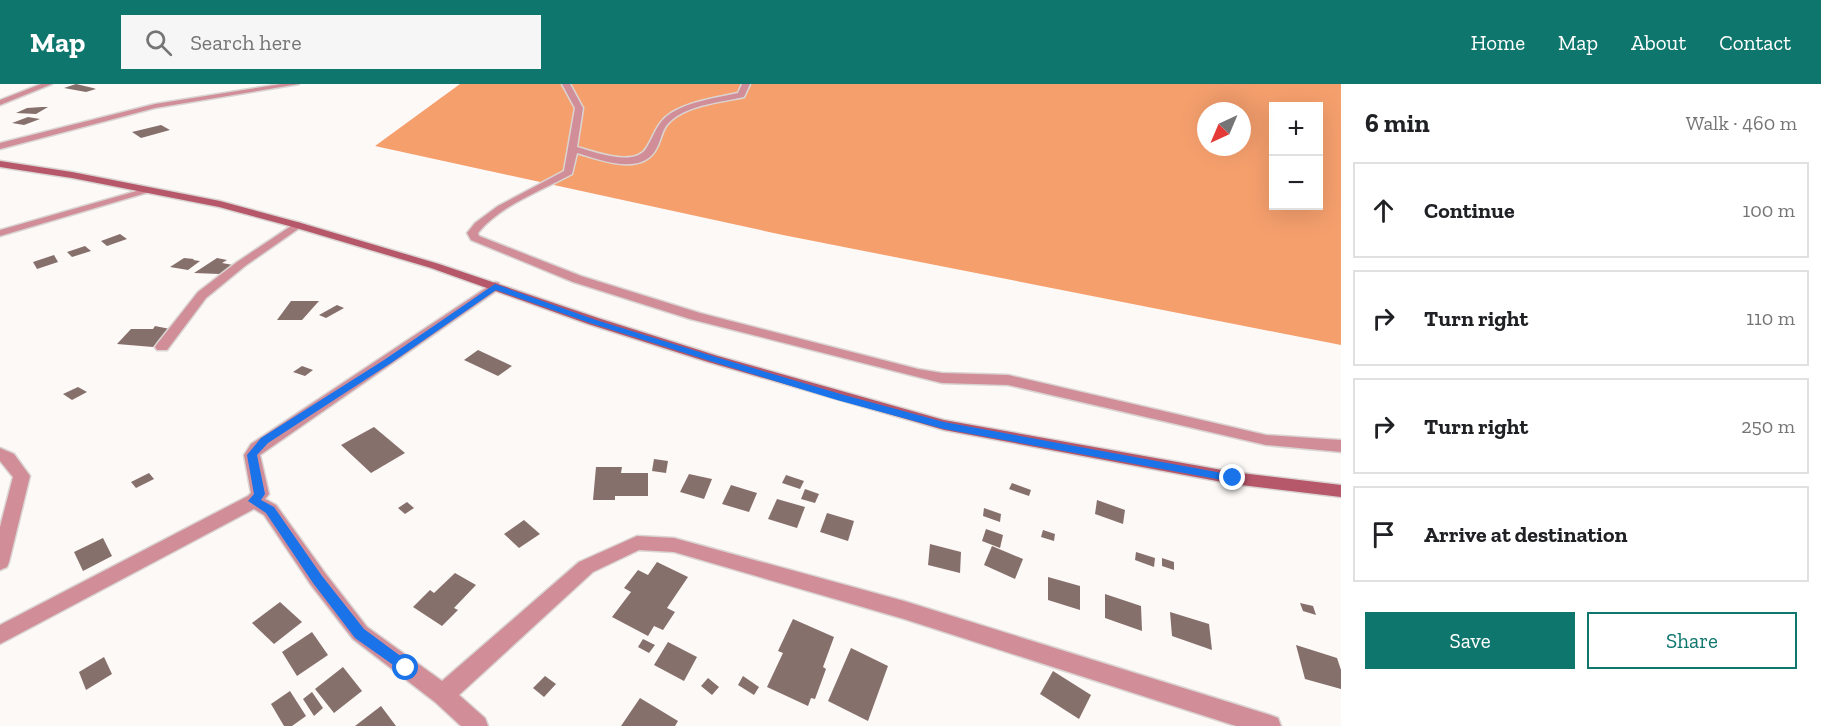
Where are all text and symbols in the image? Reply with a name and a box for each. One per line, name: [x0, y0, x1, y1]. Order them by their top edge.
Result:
search box: [121, 15, 541, 69]
text: Map: [30, 26, 85, 59]
icon: search: [142, 26, 175, 59]
text: Search here: [190, 29, 302, 56]
text: Home: [1471, 30, 1525, 55]
text: Map: [1558, 30, 1598, 55]
text: About: [1631, 30, 1686, 55]
text: Contact: [1719, 30, 1791, 55]
north arrow: [1197, 102, 1251, 156]
map controls: [1269, 102, 1323, 210]
button: +: [1269, 102, 1323, 156]
text: 6 min: [1365, 107, 1430, 139]
text: Walk · 460 m: [1686, 111, 1797, 135]
button: −: [1269, 156, 1323, 210]
icon: ahead: [1367, 194, 1400, 227]
text: Continue: [1424, 197, 1515, 224]
text: 100 m: [1742, 198, 1795, 222]
icon: right: [1367, 302, 1400, 335]
text: Turn right: [1424, 305, 1528, 332]
text: 110 m: [1746, 306, 1795, 330]
icon: right: [1367, 410, 1400, 443]
text: Turn right: [1424, 413, 1528, 440]
text: 250 m: [1741, 414, 1795, 438]
route end: [1219, 464, 1245, 490]
icon: arrive: [1367, 518, 1400, 551]
text: Arrive at destination: [1424, 521, 1627, 548]
button: Save: [1365, 612, 1575, 669]
button: Share: [1587, 612, 1797, 669]
route start: [392, 654, 418, 680]

